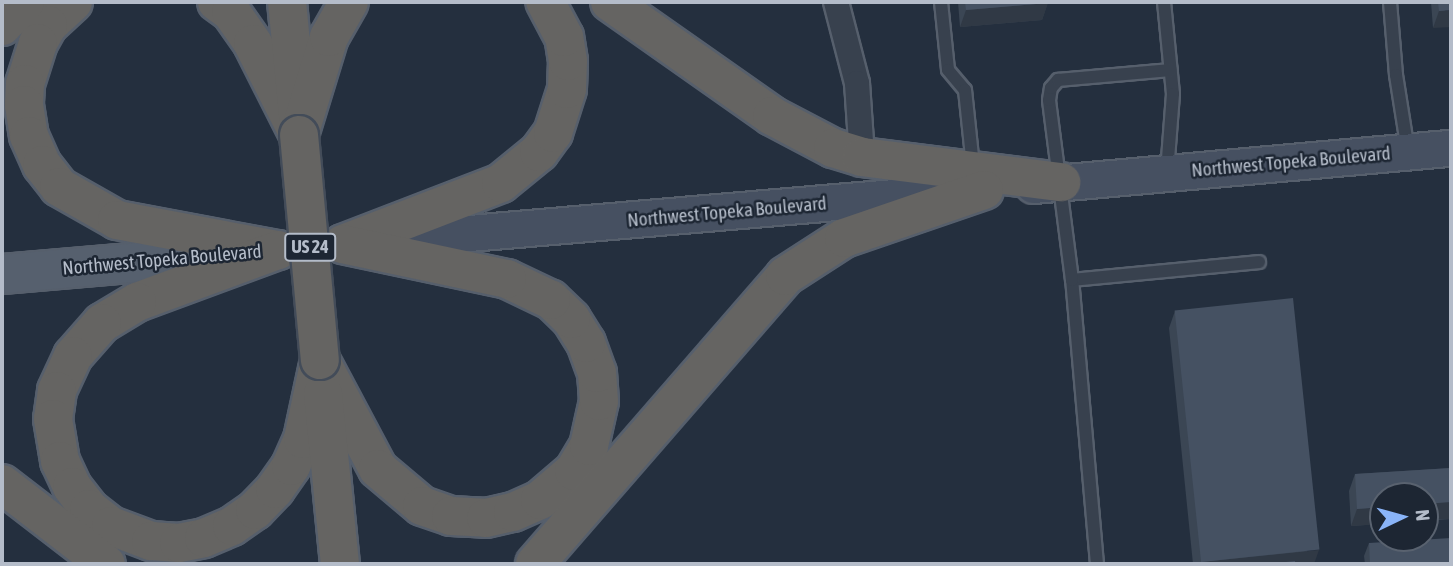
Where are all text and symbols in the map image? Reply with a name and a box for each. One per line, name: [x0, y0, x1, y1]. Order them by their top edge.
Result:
street label: Northwest Topeka Boulevard: [1190, 142, 1392, 182]
street label: Northwest Topeka Boulevard: [626, 192, 828, 232]
road number: US 24: [284, 232, 336, 262]
street label: Northwest Topeka Boulevard: [61, 240, 263, 280]
north arrow: [1369, 482, 1439, 552]
text: N: [1411, 509, 1434, 522]

